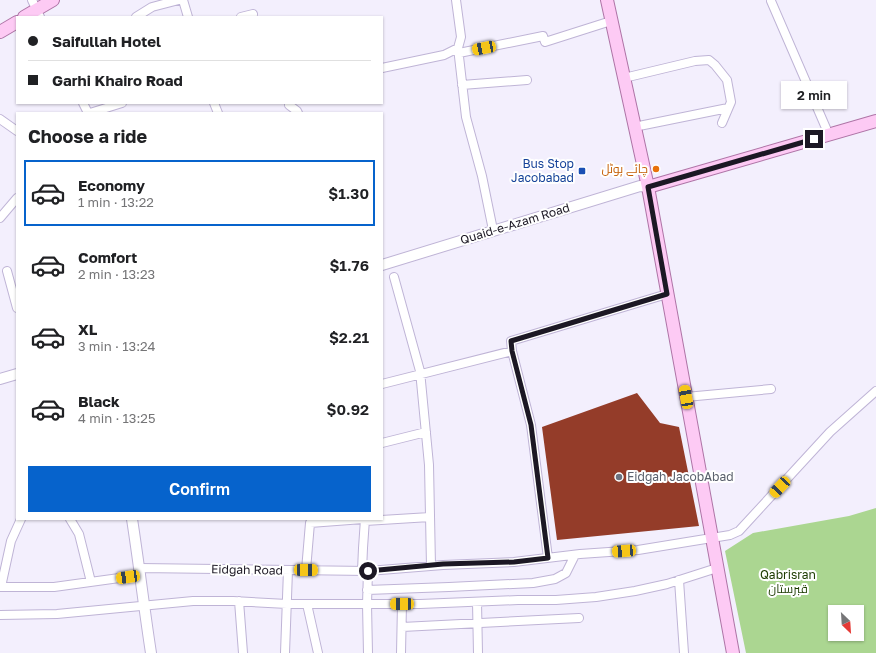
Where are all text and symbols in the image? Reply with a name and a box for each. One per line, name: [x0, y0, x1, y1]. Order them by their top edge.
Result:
text: Saifullah Hotel: [52, 32, 161, 50]
car: [471, 40, 497, 56]
text: Garhi Khairo Road: [52, 71, 183, 89]
callout: 2 min: [781, 81, 847, 109]
text: 2 min: [797, 87, 831, 103]
text: Choose a ride: [28, 125, 147, 147]
route end: [805, 130, 823, 148]
place label: Bus Stop Jacobabad: [511, 156, 574, 185]
place label: چائے ہوٹل: [601, 161, 648, 178]
marker: چائے ہوٹل: [651, 164, 661, 174]
marker: Bus Stop Jacobabad: [577, 166, 587, 176]
icon: car: [30, 175, 66, 211]
text: Economy: [78, 176, 145, 194]
text: $1.30: [328, 184, 369, 202]
text: 1 min · 13:22: [78, 194, 154, 210]
street label: Quaid-e-Azam Road: [458, 200, 571, 247]
icon: car: [30, 247, 66, 283]
text: Comfort: [78, 248, 137, 266]
text: $1.76: [329, 256, 369, 274]
text: 2 min · 13:23: [78, 266, 155, 282]
icon: car: [30, 319, 66, 355]
text: XL: [78, 320, 97, 338]
text: $2.21: [329, 328, 369, 346]
text: 3 min · 13:24: [78, 338, 156, 354]
car: [678, 384, 694, 410]
icon: car: [30, 391, 66, 427]
text: Black: [78, 392, 120, 410]
text: $0.92: [327, 400, 369, 418]
text: 4 min · 13:25: [78, 410, 155, 426]
button: Confirm: [28, 466, 371, 512]
place label: Eidgah JacobAbad: [627, 469, 734, 484]
marker: Eidgah JacobAbad: [614, 472, 624, 482]
car: [767, 474, 793, 500]
car: [612, 544, 636, 558]
street label: Eidgah Road: [211, 561, 283, 578]
route start: [359, 562, 377, 580]
car: [294, 564, 318, 576]
park label: Qabrisran قبرستان: [760, 567, 816, 596]
car: [115, 569, 141, 585]
car: [390, 598, 414, 610]
north arrow: [828, 605, 864, 641]
map controls: [828, 605, 864, 641]

